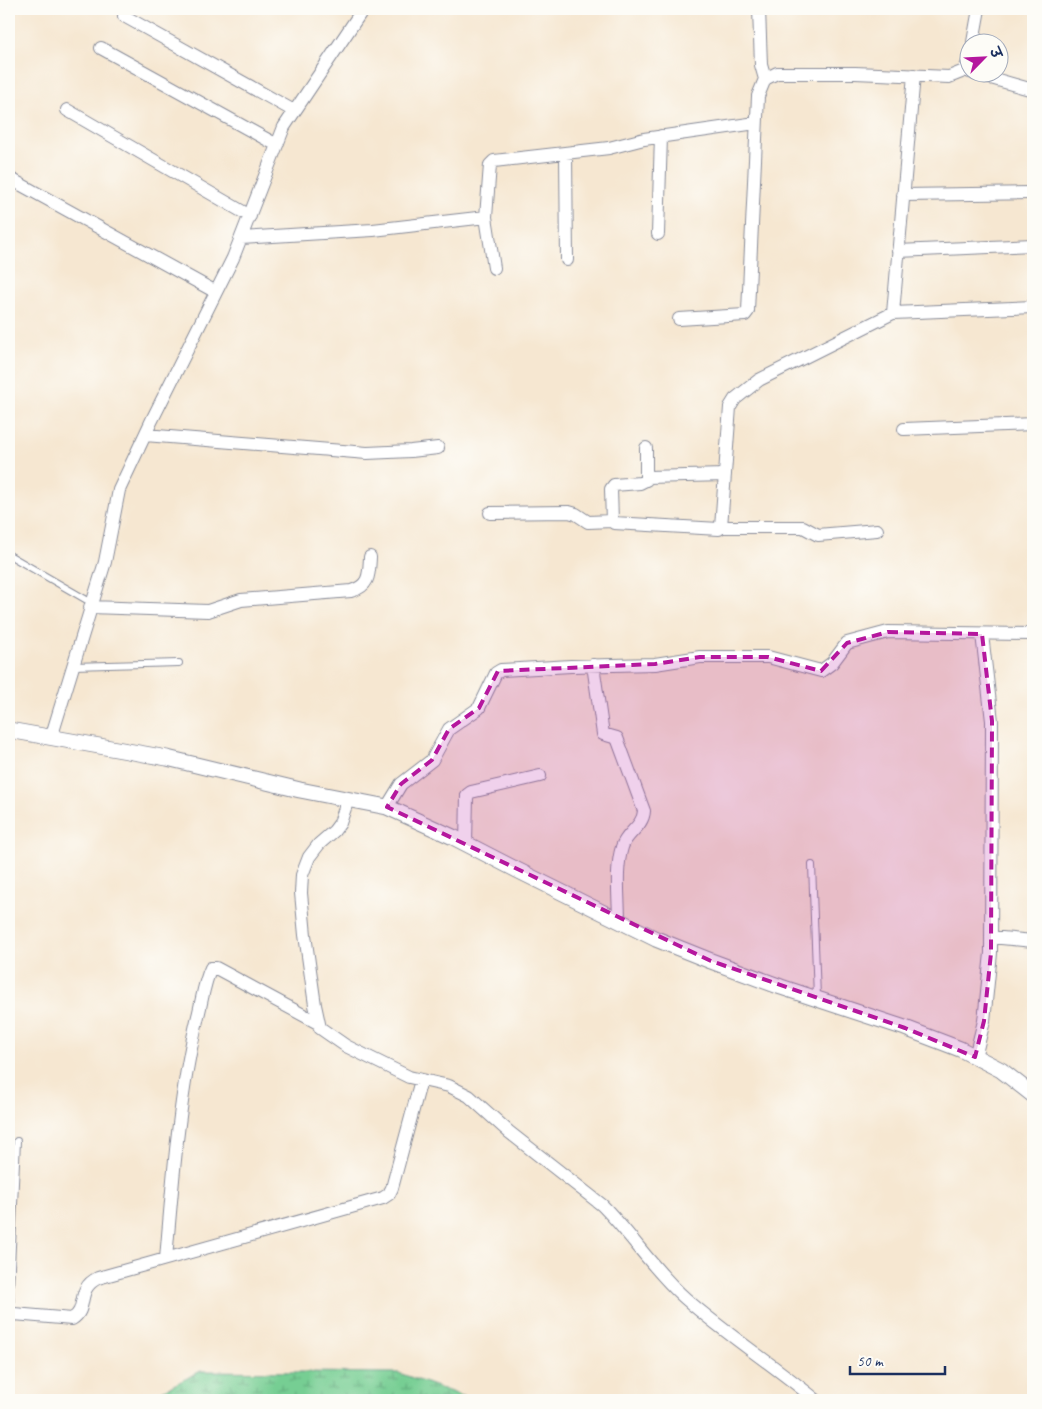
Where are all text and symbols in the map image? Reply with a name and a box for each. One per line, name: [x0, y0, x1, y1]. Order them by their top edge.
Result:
north arrow: [960, 32, 1010, 82]
text: उ: [985, 43, 1006, 62]
scale bar: [850, 1344, 944, 1376]
text: 50 m: [857, 1352, 884, 1371]

